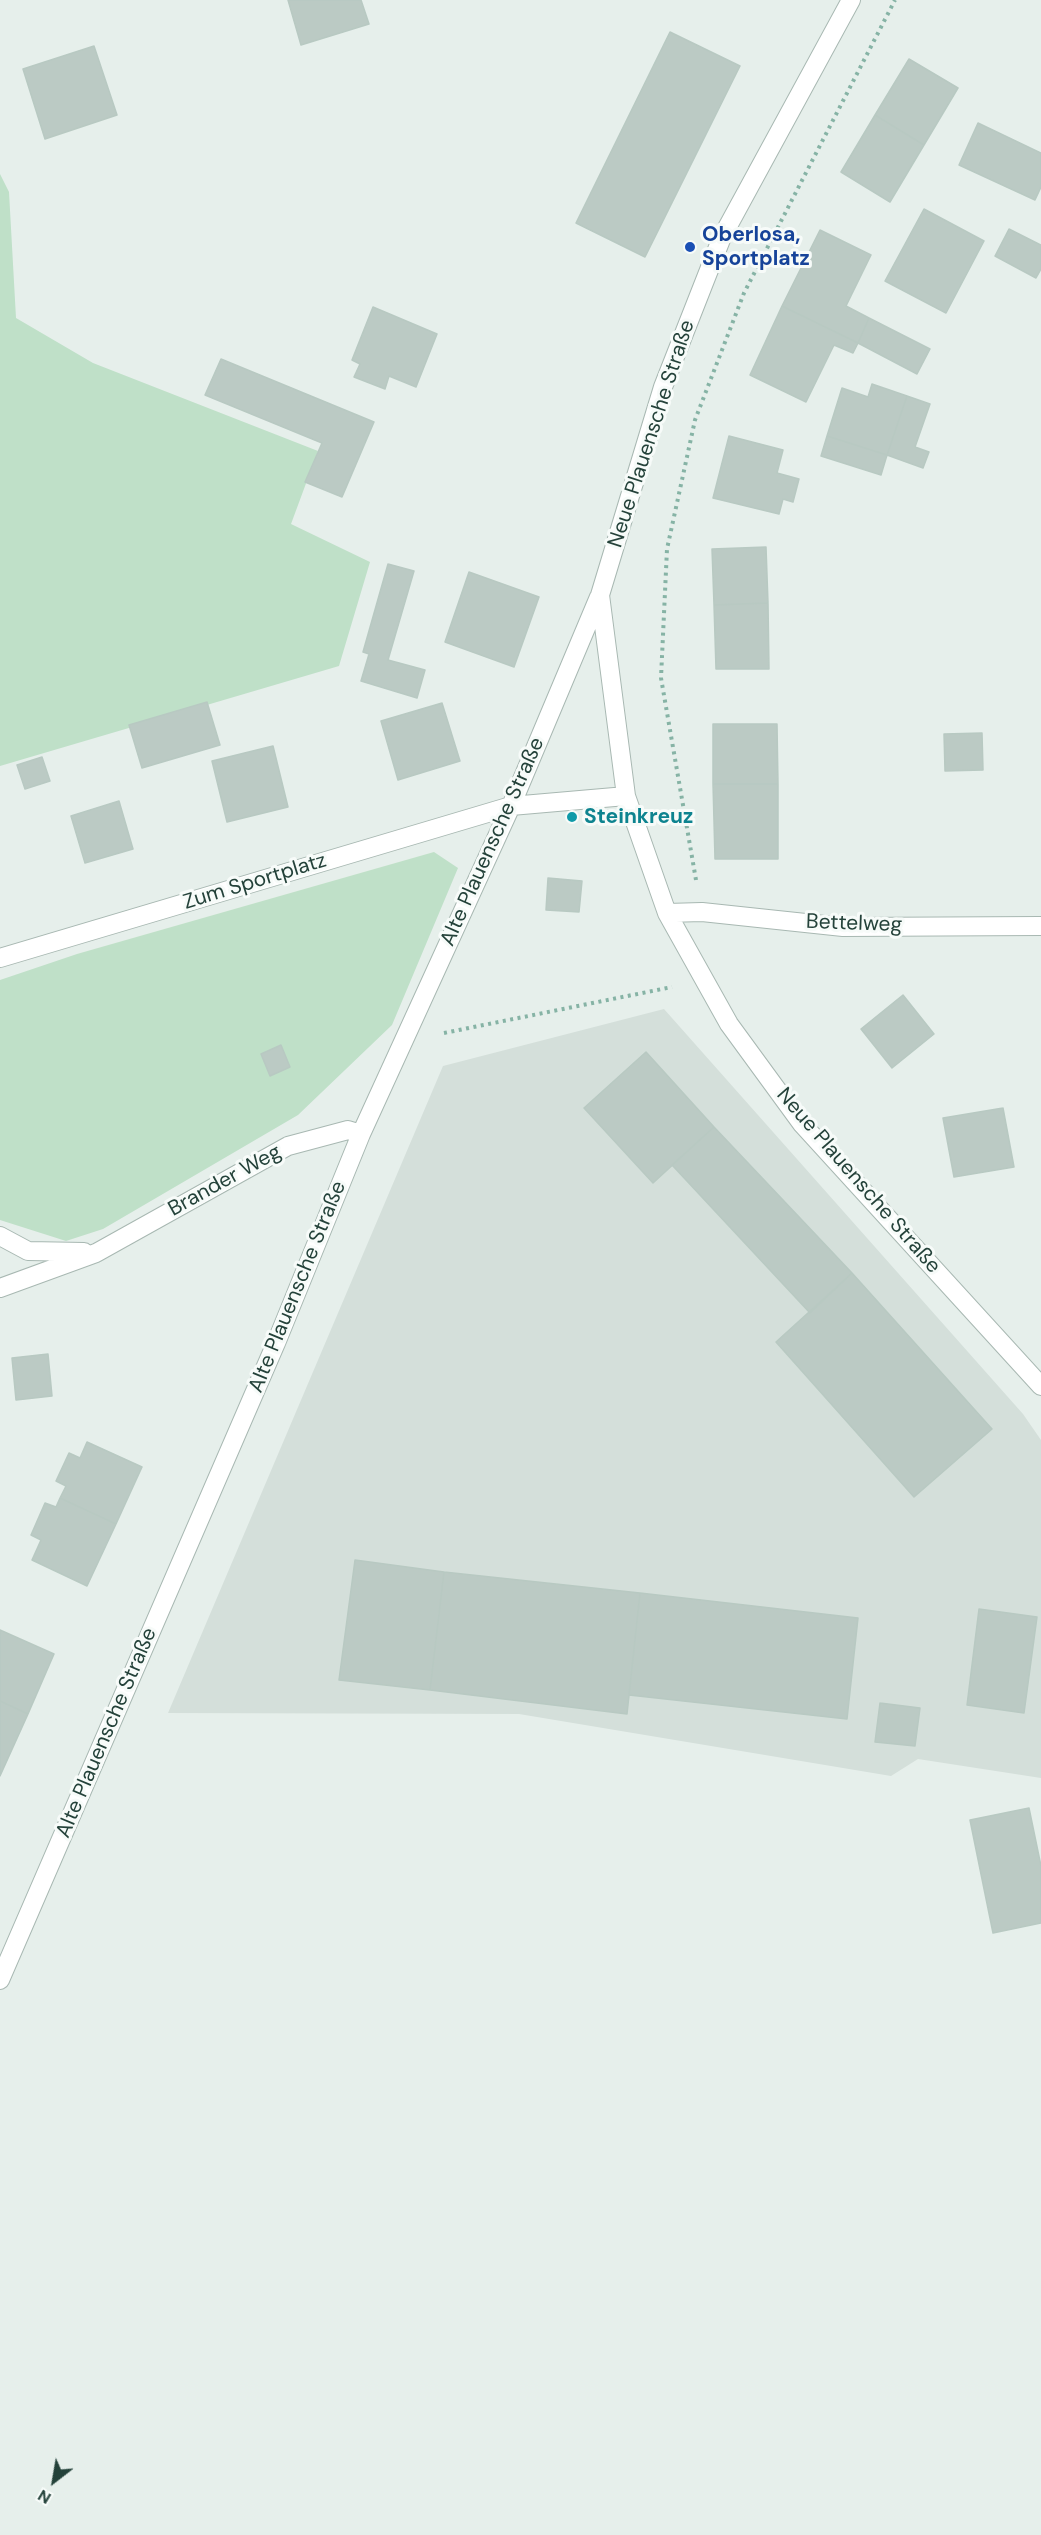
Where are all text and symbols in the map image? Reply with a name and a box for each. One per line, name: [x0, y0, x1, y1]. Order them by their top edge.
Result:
place label: Oberlosa, Sportplatz: [702, 222, 810, 272]
marker: Oberlosa, Sportplatz: [683, 240, 697, 254]
street label: Neue Plauensche Straße: [603, 317, 701, 551]
street label: Alte Plauensche Straße: [436, 734, 550, 950]
place label: Steinkreuz: [584, 804, 693, 830]
marker: Steinkreuz: [565, 810, 579, 824]
street label: Zum Sportplatz: [180, 848, 330, 916]
street label: Bettelweg: [805, 910, 903, 938]
street label: Neue Plauensche Straße: [771, 1083, 945, 1279]
street label: Brander Weg: [164, 1140, 286, 1222]
street label: Alte Plauensche Straße: [244, 1178, 352, 1396]
street label: Alte Plauensche Straße: [51, 1624, 163, 1842]
north arrow: [24, 2451, 84, 2511]
text: N: [34, 2485, 55, 2509]

